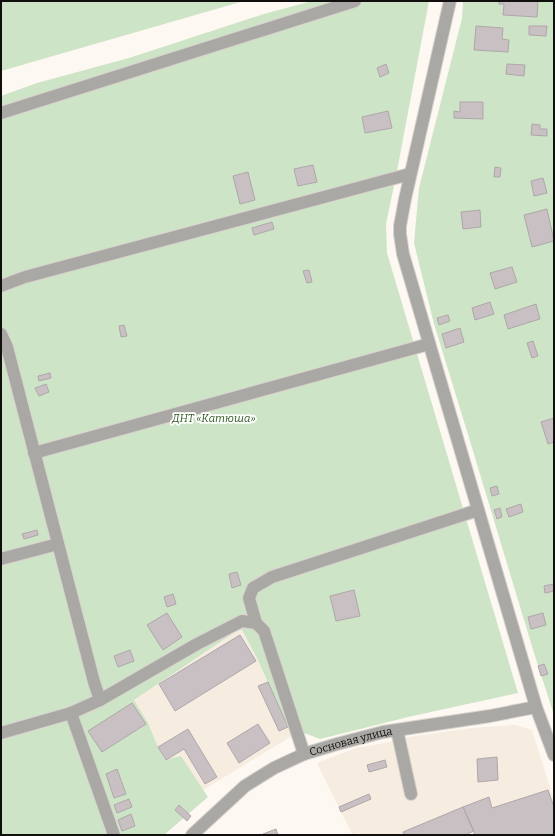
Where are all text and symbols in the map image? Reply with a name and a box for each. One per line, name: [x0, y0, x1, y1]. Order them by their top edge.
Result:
park label: ДНТ «Катюша»: [171, 412, 256, 425]
street label: Сосновая улица: [308, 725, 393, 759]

